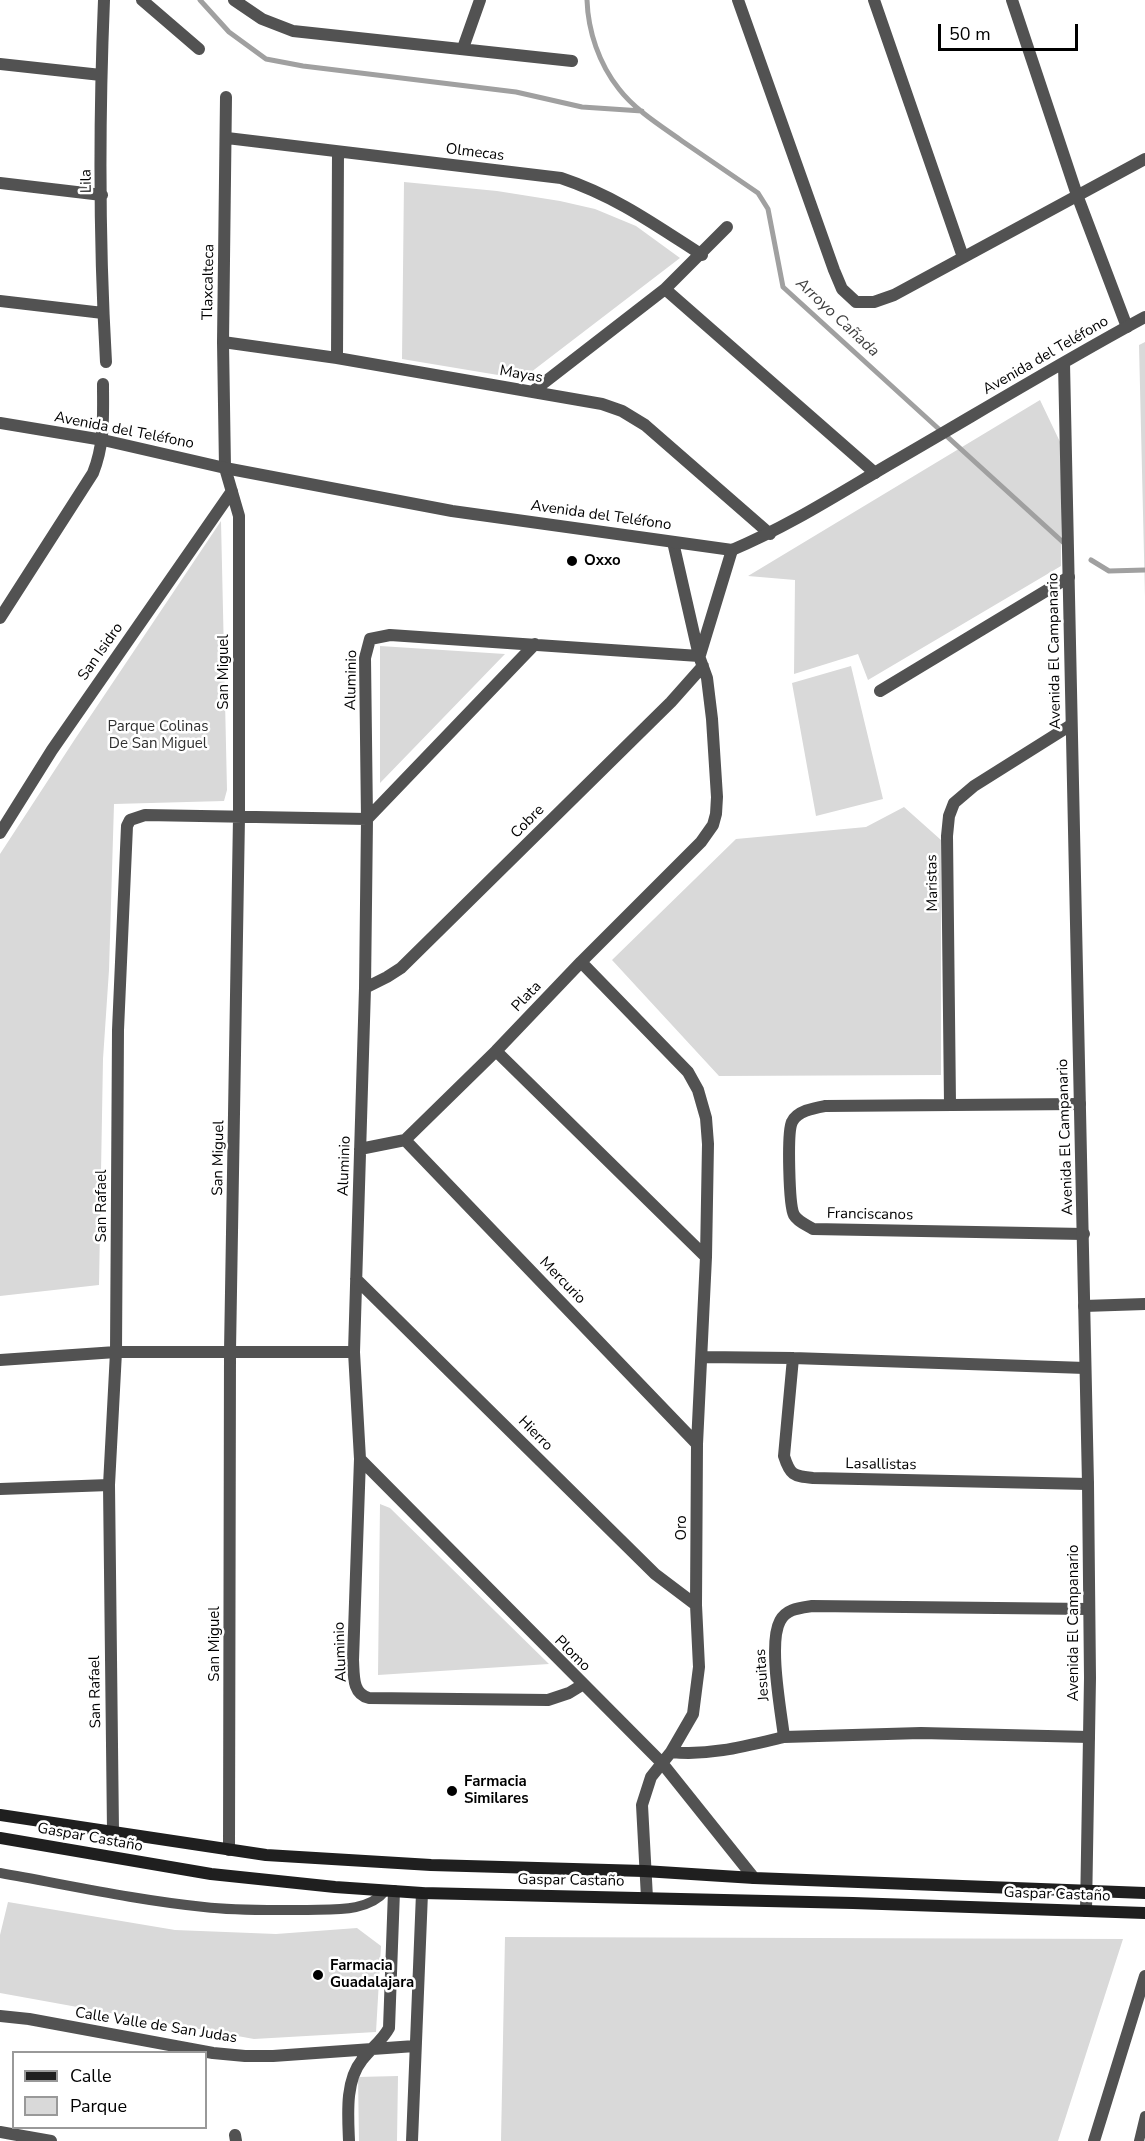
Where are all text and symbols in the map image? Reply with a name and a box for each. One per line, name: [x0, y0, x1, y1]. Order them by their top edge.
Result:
scale bar: [941, 12, 1080, 50]
text: 50 m: [949, 22, 991, 46]
street label: Olmecas: [445, 140, 505, 166]
street label: Lila: [78, 169, 96, 193]
street label: Tlaxcalteca: [199, 244, 219, 320]
water label: Arroyo Cañada: [791, 274, 883, 362]
street label: Avenida del Teléfono: [980, 313, 1112, 399]
street label: Mayas: [498, 362, 544, 388]
street label: Avenida del Teléfono: [53, 409, 195, 453]
street label: Avenida del Teléfono: [529, 497, 673, 535]
place label: Oxxo: [584, 552, 621, 570]
marker: Oxxo: [565, 554, 579, 568]
street label: Avenida El Campanario: [1045, 572, 1065, 730]
street label: San Isidro: [75, 620, 127, 684]
street label: San Miguel: [215, 634, 233, 710]
street label: Aluminio: [342, 650, 362, 710]
park label: Parque Colinas De San Miguel: [108, 718, 208, 753]
street label: Cobre: [508, 802, 548, 842]
street label: Maristas: [924, 854, 942, 912]
street label: Plata: [508, 978, 546, 1016]
street label: Avenida El Campanario: [1054, 1058, 1078, 1216]
street label: San Miguel: [209, 1120, 229, 1196]
street label: Aluminio: [335, 1135, 355, 1197]
street label: San Rafael: [93, 1170, 111, 1242]
street label: Franciscanos: [827, 1205, 913, 1225]
street label: Mercurio: [535, 1254, 589, 1308]
street label: Hierro: [514, 1413, 556, 1455]
street label: Lasallistas: [845, 1455, 917, 1475]
street label: Oro: [673, 1515, 691, 1541]
street label: Avenida El Campanario: [1065, 1545, 1083, 1701]
street label: San Miguel: [206, 1606, 224, 1682]
street label: Aluminio: [331, 1621, 351, 1683]
street label: Plomo: [550, 1632, 594, 1676]
street label: Jesuitas: [752, 1648, 774, 1702]
street label: San Rafael: [86, 1655, 106, 1729]
place label: Farmacia Similares: [464, 1773, 528, 1808]
marker: Farmacia Similares: [445, 1784, 459, 1798]
street label: Gaspar Castaño: [36, 1820, 144, 1856]
street label: Gaspar Castaño: [517, 1871, 625, 1891]
street label: Gaspar Castaño: [1003, 1884, 1111, 1906]
place label: Farmacia Guadalajara: [330, 1957, 414, 1992]
marker: Farmacia Guadalajara: [311, 1968, 325, 1982]
street label: Calle Valle de San Judas: [74, 2004, 238, 2048]
legend: [12, 2051, 207, 2129]
text: Calle: [70, 2064, 112, 2088]
text: Parque: [70, 2094, 127, 2118]

